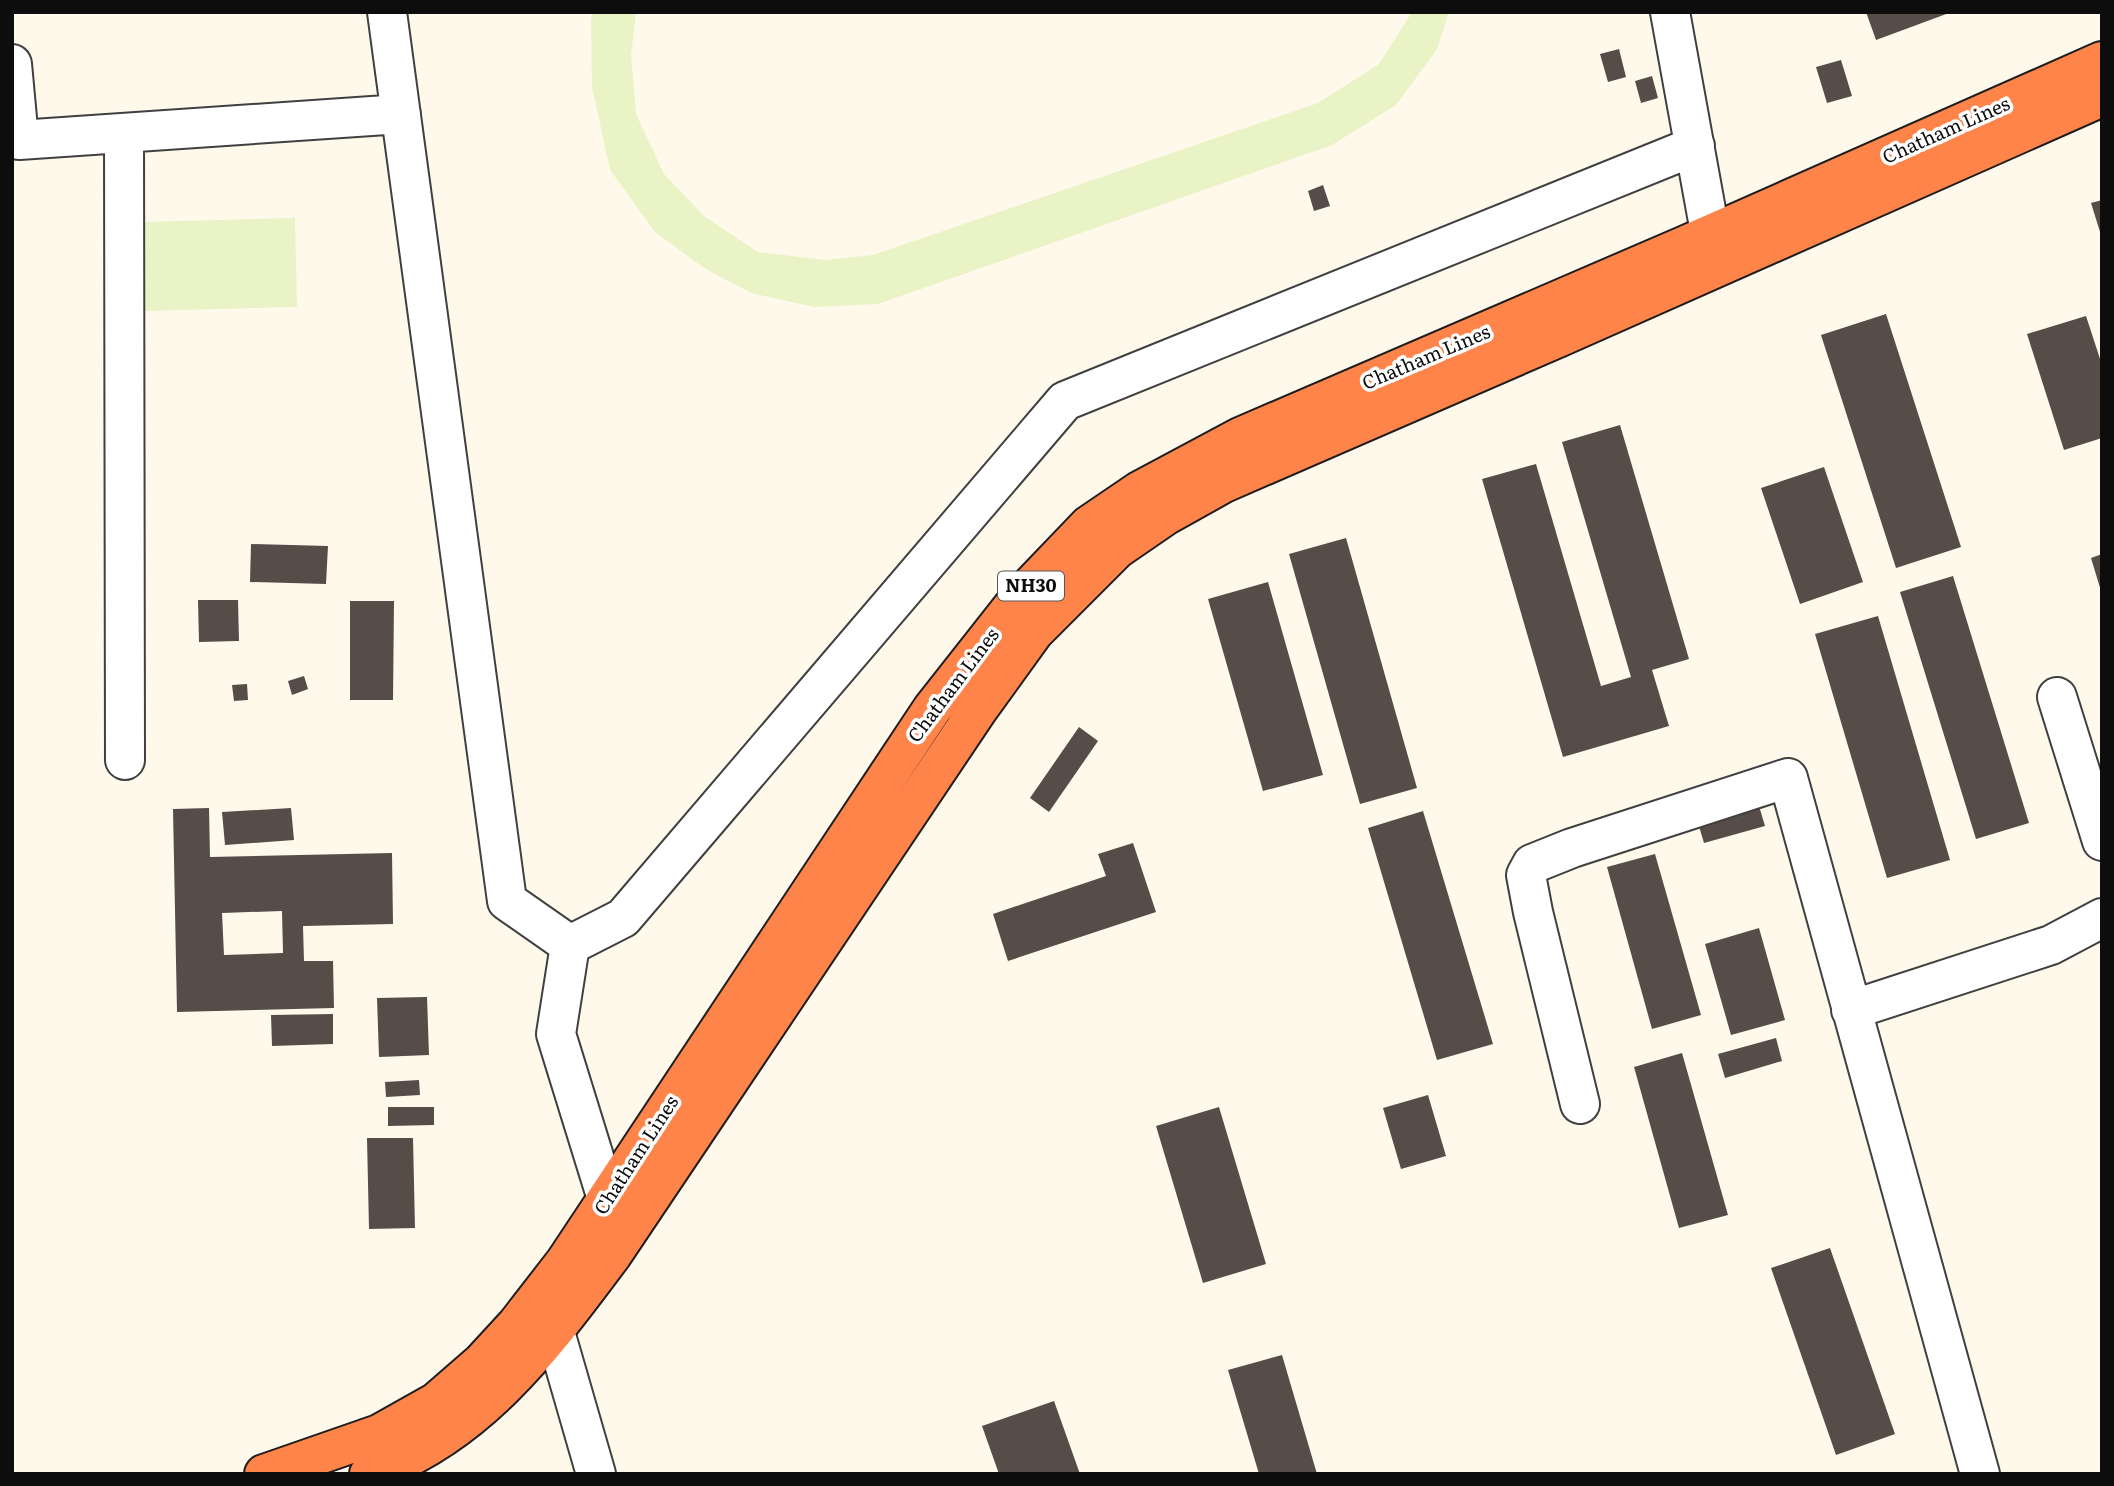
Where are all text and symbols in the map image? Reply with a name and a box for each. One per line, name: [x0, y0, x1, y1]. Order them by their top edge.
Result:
street label: Chatham Lines: [1877, 88, 2014, 170]
street label: Chatham Lines: [1357, 316, 1494, 396]
road number: NH30: [998, 572, 1064, 600]
street label: Chatham Lines: [900, 621, 1005, 748]
street label: Chatham Lines: [586, 1089, 684, 1220]

